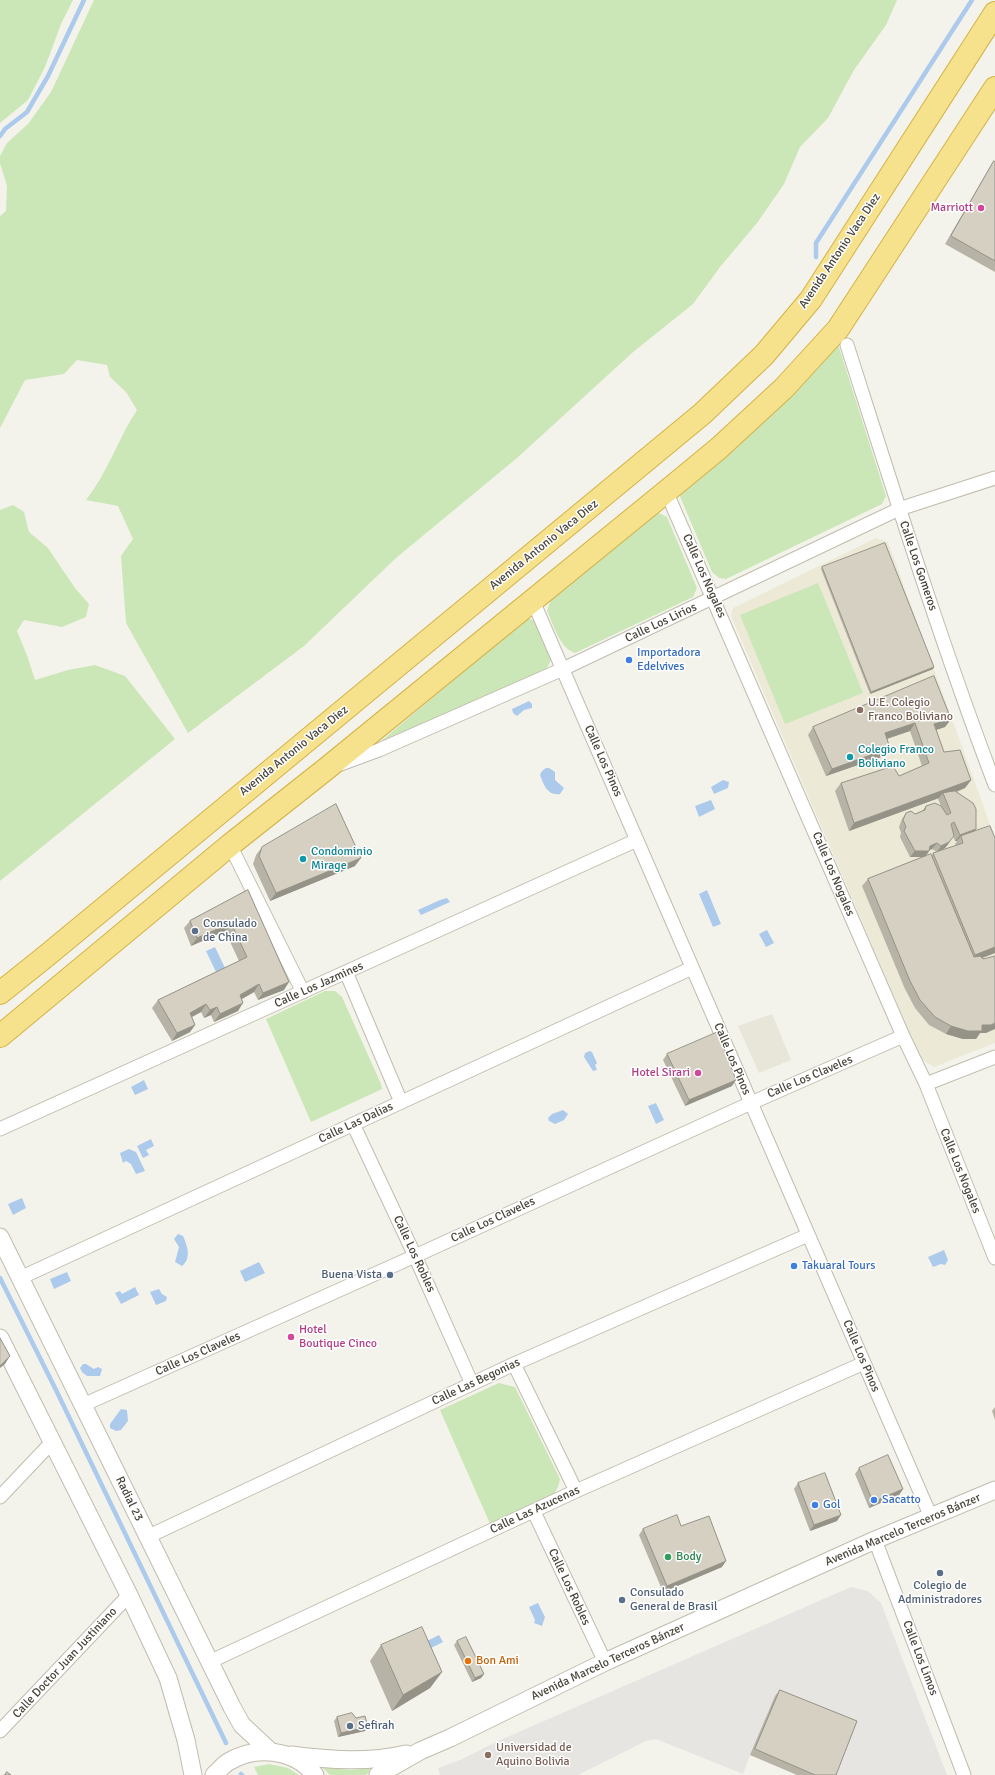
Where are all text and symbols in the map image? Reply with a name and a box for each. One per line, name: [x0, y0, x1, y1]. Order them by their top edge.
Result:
street label: Avenida Antonio Vaca Diez: [796, 191, 884, 311]
place label: Marriott: [930, 201, 973, 215]
marker: Marriott: [976, 203, 986, 213]
street label: Avenida Antonio Vaca Diez: [487, 497, 601, 593]
street label: Calle Los Gomeros: [896, 519, 940, 613]
street label: Calle Los Nogales: [679, 532, 729, 620]
street label: Calle Los Lirios: [623, 600, 699, 646]
place label: Importadora Edelvives: [637, 646, 701, 674]
marker: Importadora Edelvives: [624, 655, 634, 665]
place label: U.E. Colegio Franco Boliviano: [868, 696, 953, 724]
street label: Avenida Antonio Vaca Diez: [237, 703, 351, 799]
marker: U.E. Colegio Franco Boliviano: [855, 705, 865, 715]
street label: Calle Los Pinos: [581, 723, 625, 799]
place label: Colegio Franco Boliviano: [858, 743, 934, 771]
marker: Colegio Franco Boliviano: [845, 752, 855, 762]
street label: Calle Los Nogales: [809, 830, 857, 918]
place label: Condominio Mirage: [311, 845, 372, 873]
marker: Condominio Mirage: [298, 854, 308, 864]
place label: Consulado de China: [203, 917, 257, 945]
marker: Consulado de China: [190, 926, 200, 936]
street label: Calle Los Jazmines: [272, 959, 366, 1011]
street label: Calle Los Pinos: [710, 1021, 754, 1097]
street label: Calle Los Claveles: [765, 1053, 855, 1101]
place label: Hotel Sirari: [631, 1066, 690, 1080]
marker: Hotel Sirari: [693, 1068, 703, 1078]
street label: Calle Las Dalias: [316, 1099, 396, 1147]
street label: Calle Los Nogales: [936, 1126, 984, 1216]
street label: Calle Los Claveles: [449, 1194, 537, 1246]
street label: Calle Los Robles: [390, 1213, 438, 1295]
place label: Takuaral Tours: [802, 1259, 876, 1273]
marker: Takuaral Tours: [789, 1261, 799, 1271]
place label: Buena Vista: [321, 1268, 382, 1282]
marker: Buena Vista: [385, 1270, 395, 1280]
street label: Calle Los Pinos: [839, 1318, 883, 1394]
place label: Hotel Boutique Cinco: [299, 1323, 377, 1351]
street label: Calle Los Claveles: [153, 1329, 243, 1379]
marker: Hotel Boutique Cinco: [286, 1332, 296, 1342]
street label: Calle Las Begonias: [430, 1355, 522, 1409]
street label: Radial 23: [112, 1474, 146, 1524]
street label: Calle Las Azucenas: [488, 1483, 582, 1537]
street label: Avenida Marcelo Terceros Bánzer: [823, 1491, 983, 1569]
place label: Sacatto: [882, 1493, 921, 1507]
marker: Sacatto: [869, 1495, 879, 1505]
place label: Gol: [823, 1498, 840, 1512]
marker: Gol: [810, 1500, 820, 1510]
street label: Calle Los Robles: [545, 1546, 593, 1628]
place label: Body: [676, 1550, 701, 1564]
marker: Body: [663, 1552, 673, 1562]
marker: Colegio de Administradores: [935, 1568, 945, 1578]
place label: Colegio de Administradores: [898, 1579, 982, 1607]
place label: Consulado General de Brasil: [630, 1586, 717, 1614]
marker: Consulado General de Brasil: [617, 1595, 627, 1605]
street label: Calle Doctor Juan Justiniano: [10, 1605, 120, 1721]
street label: Calle Los Limos: [899, 1618, 941, 1698]
street label: Avenida Marcelo Terceros Bánzer: [529, 1620, 687, 1704]
place label: Bon Ami: [476, 1654, 519, 1668]
marker: Bon Ami: [463, 1656, 473, 1666]
place label: Sefirah: [358, 1719, 395, 1733]
marker: Sefirah: [345, 1721, 355, 1731]
place label: Universidad de Aquino Bolivia: [496, 1741, 572, 1769]
marker: Universidad de Aquino Bolivia: [483, 1750, 493, 1760]

